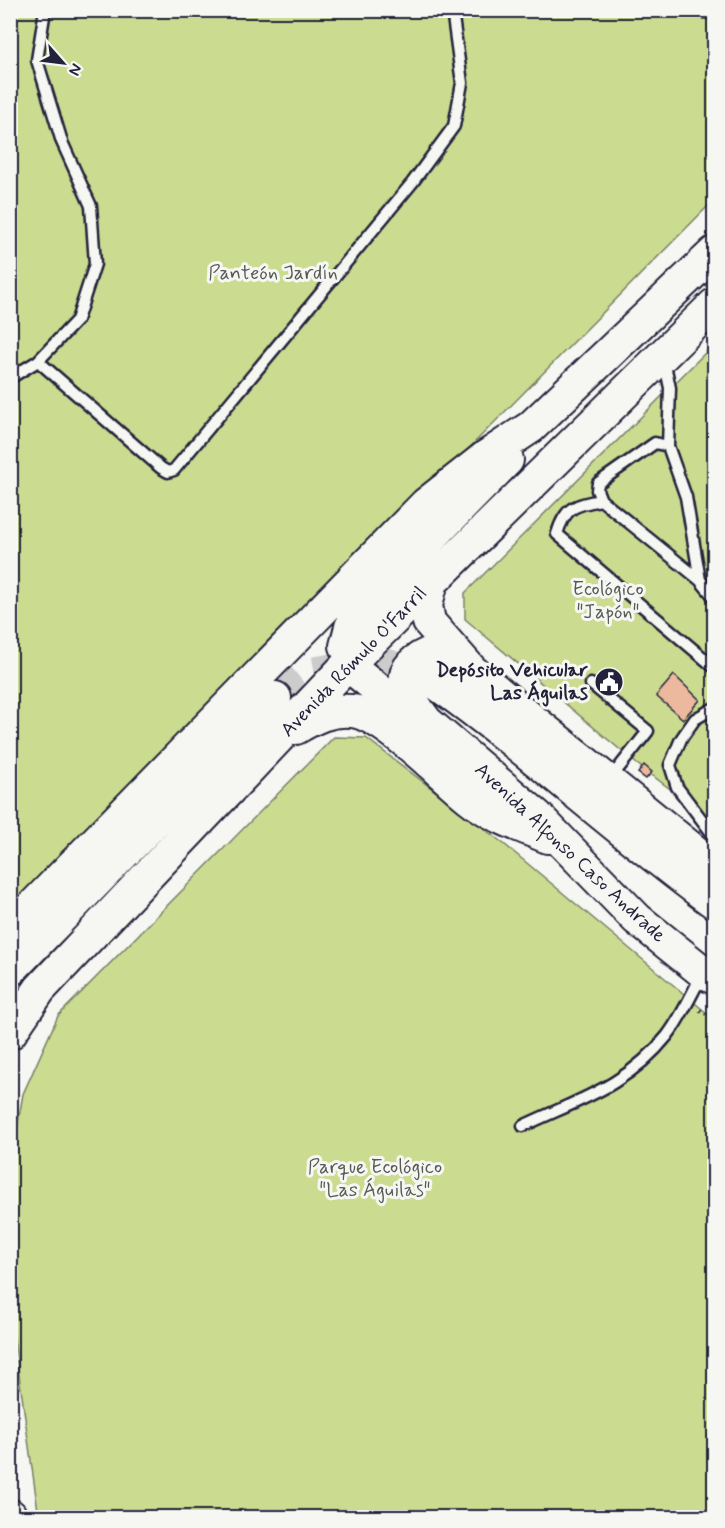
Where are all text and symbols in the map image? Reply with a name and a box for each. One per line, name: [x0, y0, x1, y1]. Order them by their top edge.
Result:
north arrow: [33, 33, 93, 93]
text: N: [63, 60, 87, 79]
park label: Panteón Jardín: [208, 260, 338, 287]
park label: Ecológico "Japón": [572, 576, 644, 626]
street label: Avenida Rómulo O'Farril: [275, 581, 433, 743]
place label: Depósito Vehicular Las Águilas: [436, 657, 589, 707]
public building icon: Depósito Vehicular Las Águilas: [593, 666, 625, 698]
street label: Avenida Alfonso Caso Andrade: [467, 757, 672, 951]
park label: Parque Ecológico "Las Águilas": [308, 1154, 442, 1204]

